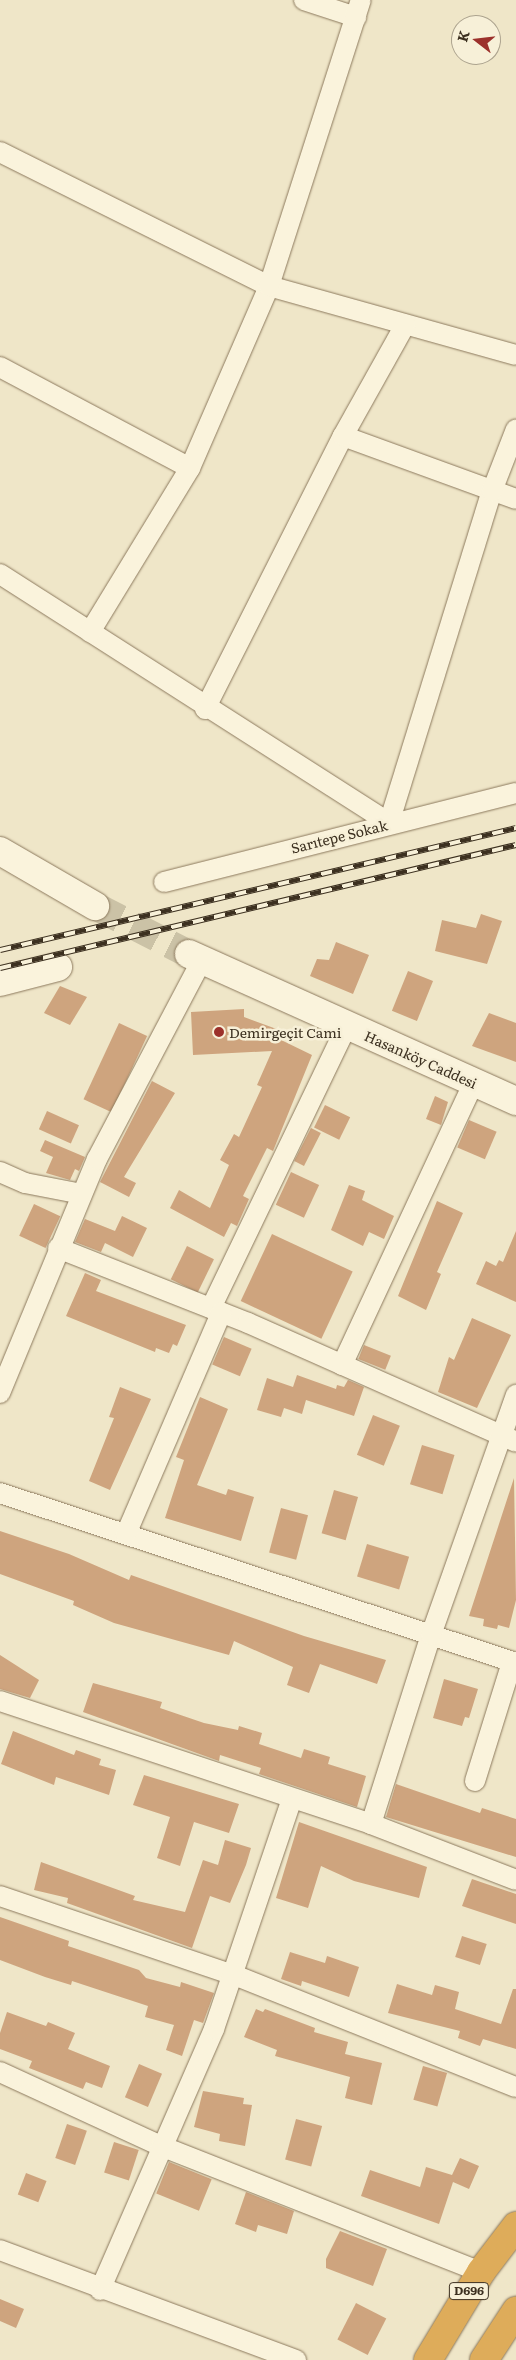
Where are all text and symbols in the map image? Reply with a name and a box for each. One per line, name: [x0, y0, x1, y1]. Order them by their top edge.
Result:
north arrow: [451, 15, 501, 65]
text: K: [451, 28, 474, 44]
street label: Sarıtepe Sokak: [289, 816, 389, 856]
place label: Demirgeçit Cami: [229, 1024, 341, 1040]
marker: Demirgeçit Cami: [213, 1026, 225, 1038]
street label: Hasanköy Caddesi: [362, 1027, 480, 1091]
road number: D696: [448, 2282, 490, 2300]

